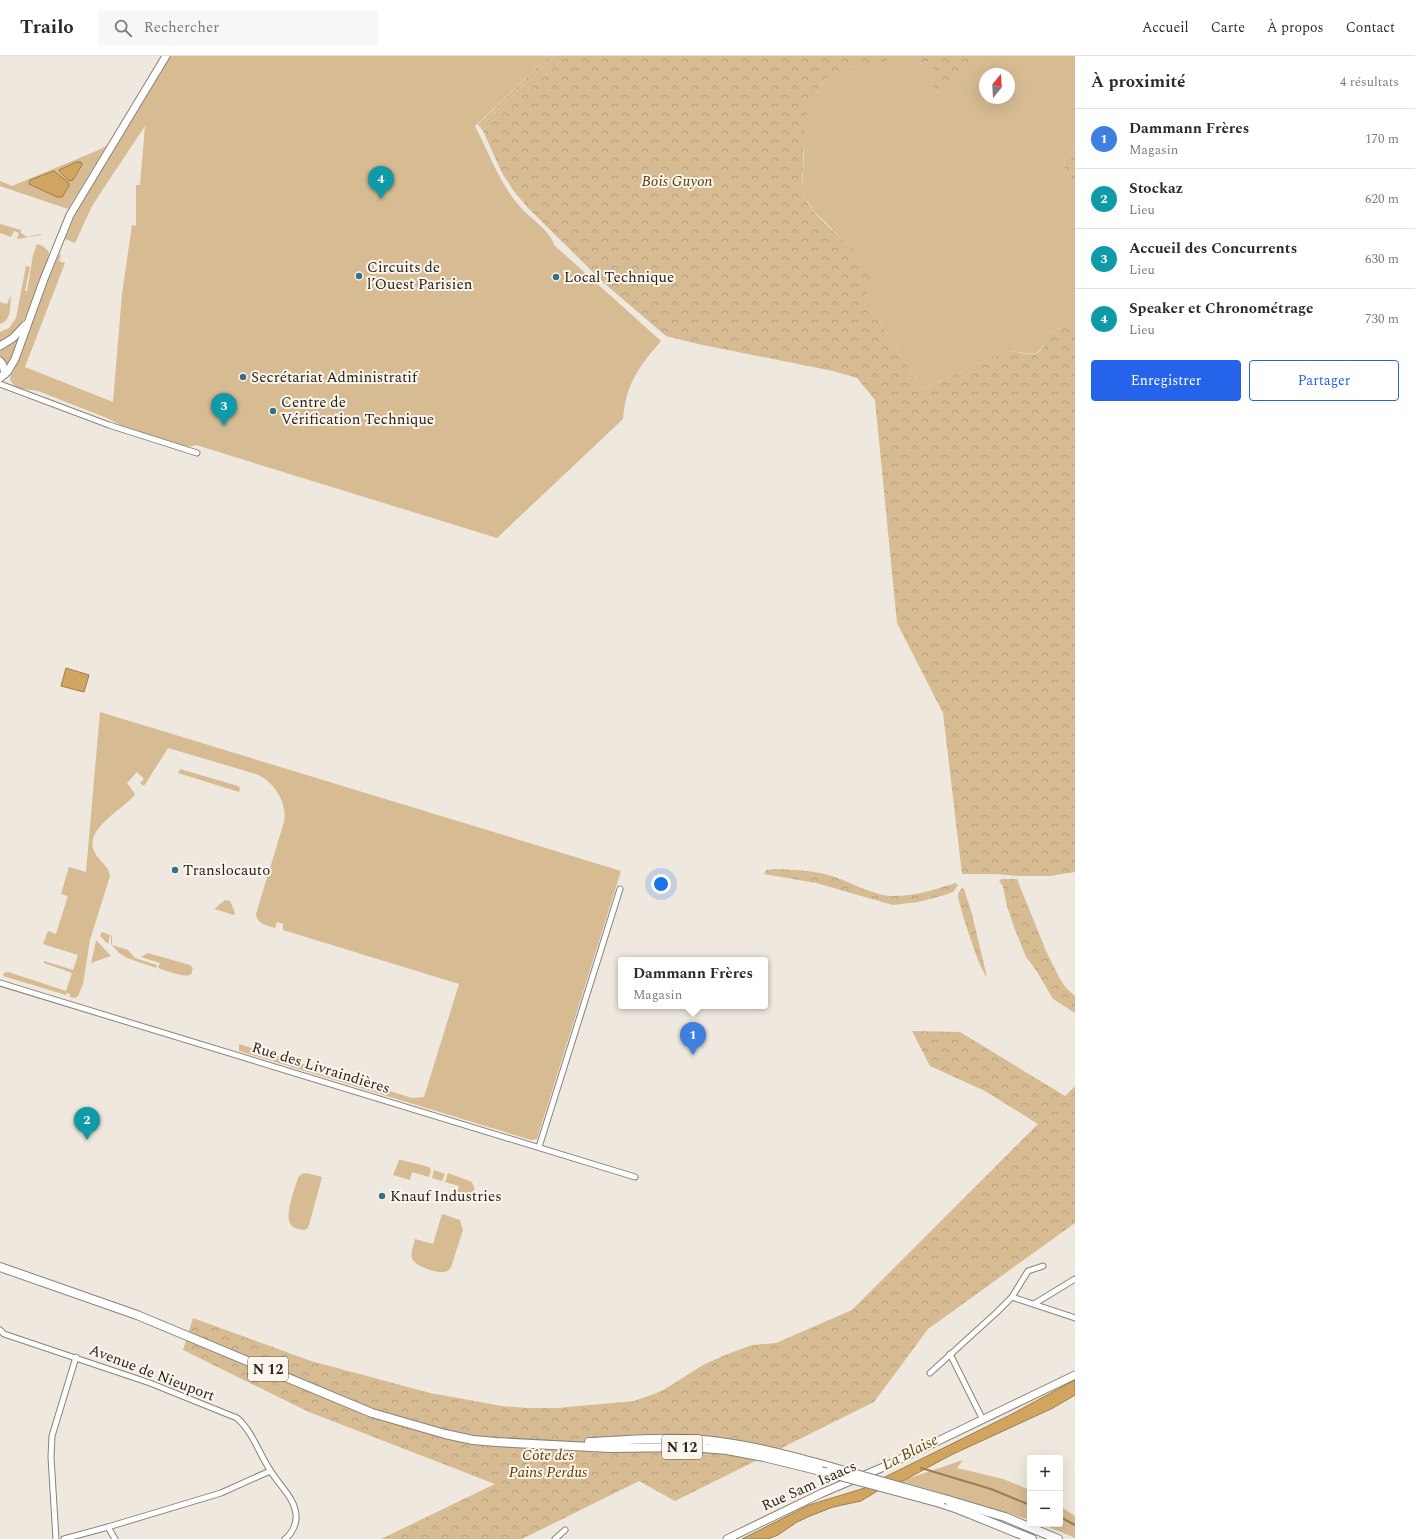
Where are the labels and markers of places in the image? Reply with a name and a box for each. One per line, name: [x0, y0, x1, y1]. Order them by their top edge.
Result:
pin: 4: [368, 166, 394, 199]
place label: Circuits de l’Ouest Parisien: [367, 256, 473, 296]
place label: Local Technique: [564, 266, 674, 289]
marker: Circuits de l’Ouest Parisien: [354, 271, 364, 281]
marker: Local Technique: [551, 272, 561, 282]
place label: Secrétariat Administratif: [251, 366, 419, 389]
marker: Secrétariat Administratif: [238, 372, 248, 382]
place label: Centre de Vérification Technique: [281, 391, 434, 431]
pin: 3: [211, 393, 237, 426]
marker: Centre de Vérification Technique: [268, 406, 278, 416]
place label: Translocauto: [183, 859, 270, 882]
marker: Translocauto: [170, 865, 180, 875]
pin: 1: [680, 1022, 706, 1055]
pin: 2: [74, 1107, 100, 1140]
place label: Knauf Industries: [390, 1185, 502, 1208]
marker: Knauf Industries: [377, 1191, 387, 1201]

